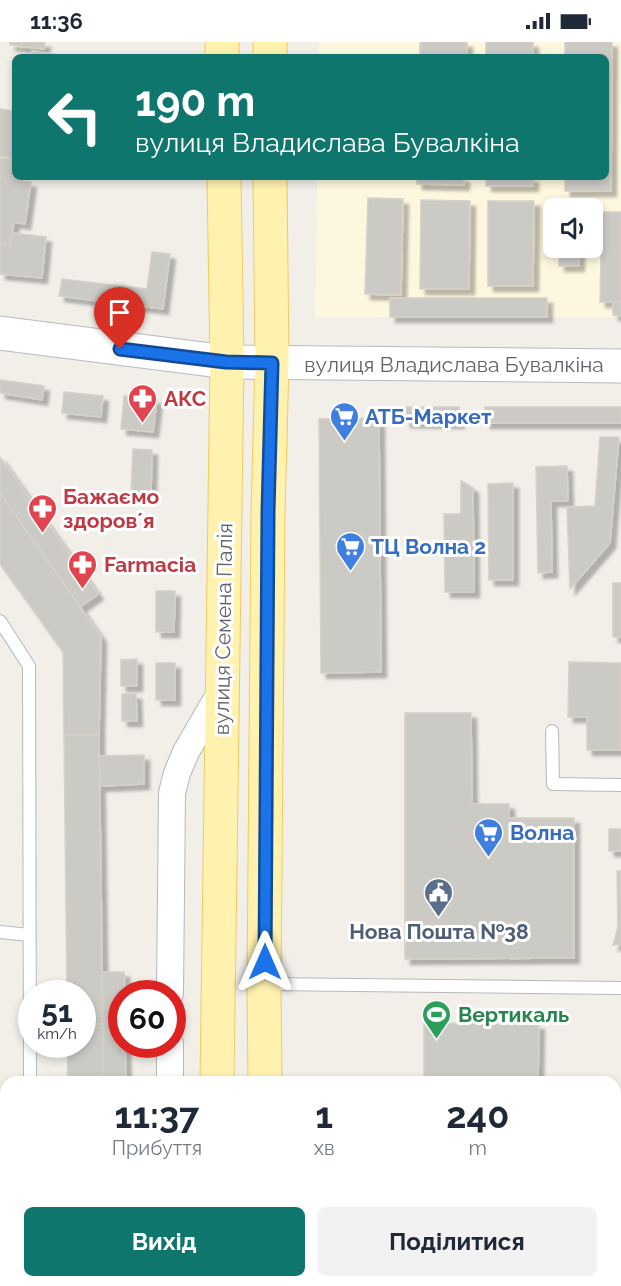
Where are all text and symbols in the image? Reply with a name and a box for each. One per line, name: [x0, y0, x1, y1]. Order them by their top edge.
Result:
text: 11:36: [30, 8, 83, 34]
text: 190 m: [135, 77, 255, 126]
icon: left: [36, 78, 114, 156]
text: вулиця Владислава Бувалкіна: [135, 127, 520, 158]
map controls: [543, 198, 603, 258]
button: sound: [543, 198, 603, 258]
pin: [94, 287, 145, 349]
icon: arrive: [103, 296, 136, 329]
street label: вулиця Владислава Бувалкіна: [304, 352, 604, 377]
pharmacy icon: АКС: [127, 382, 159, 424]
place label: АКС: [164, 386, 206, 411]
supermarket icon: АТБ-Маркет: [328, 400, 360, 442]
place label: АТБ-Маркет: [365, 404, 492, 429]
place label: Бажаємо здоровʼя: [63, 484, 159, 533]
pharmacy icon: Бажаємо здоровʼя: [26, 492, 58, 534]
street label: вулиця Семена Палія: [209, 523, 237, 735]
supermarket icon: ТЦ Волна 2: [334, 530, 366, 572]
place label: ТЦ Волна 2: [371, 534, 486, 559]
pharmacy icon: Farmacia: [67, 548, 99, 590]
place label: Farmacia: [104, 552, 196, 577]
supermarket icon: Волна: [473, 816, 505, 858]
place label: Волна: [510, 820, 574, 845]
public building icon: Нова Пошта №38: [423, 876, 455, 918]
place label: Нова Пошта №38: [349, 919, 529, 944]
position arrow: [233, 930, 297, 994]
speed limit sign: 60: [108, 980, 186, 1058]
text: 51: [41, 994, 73, 1029]
sports icon: Вертикаль: [421, 998, 453, 1040]
place label: Вертикаль: [458, 1002, 569, 1027]
text: km/h: [37, 1025, 77, 1043]
text: 11:37: [115, 1094, 199, 1136]
text: 1: [315, 1094, 333, 1136]
text: 240: [446, 1094, 509, 1136]
text: Прибуття: [112, 1136, 202, 1160]
text: хв: [314, 1136, 335, 1160]
text: m: [469, 1136, 487, 1160]
button: Вихід: [24, 1207, 305, 1276]
button: Поділитися: [317, 1207, 597, 1276]

